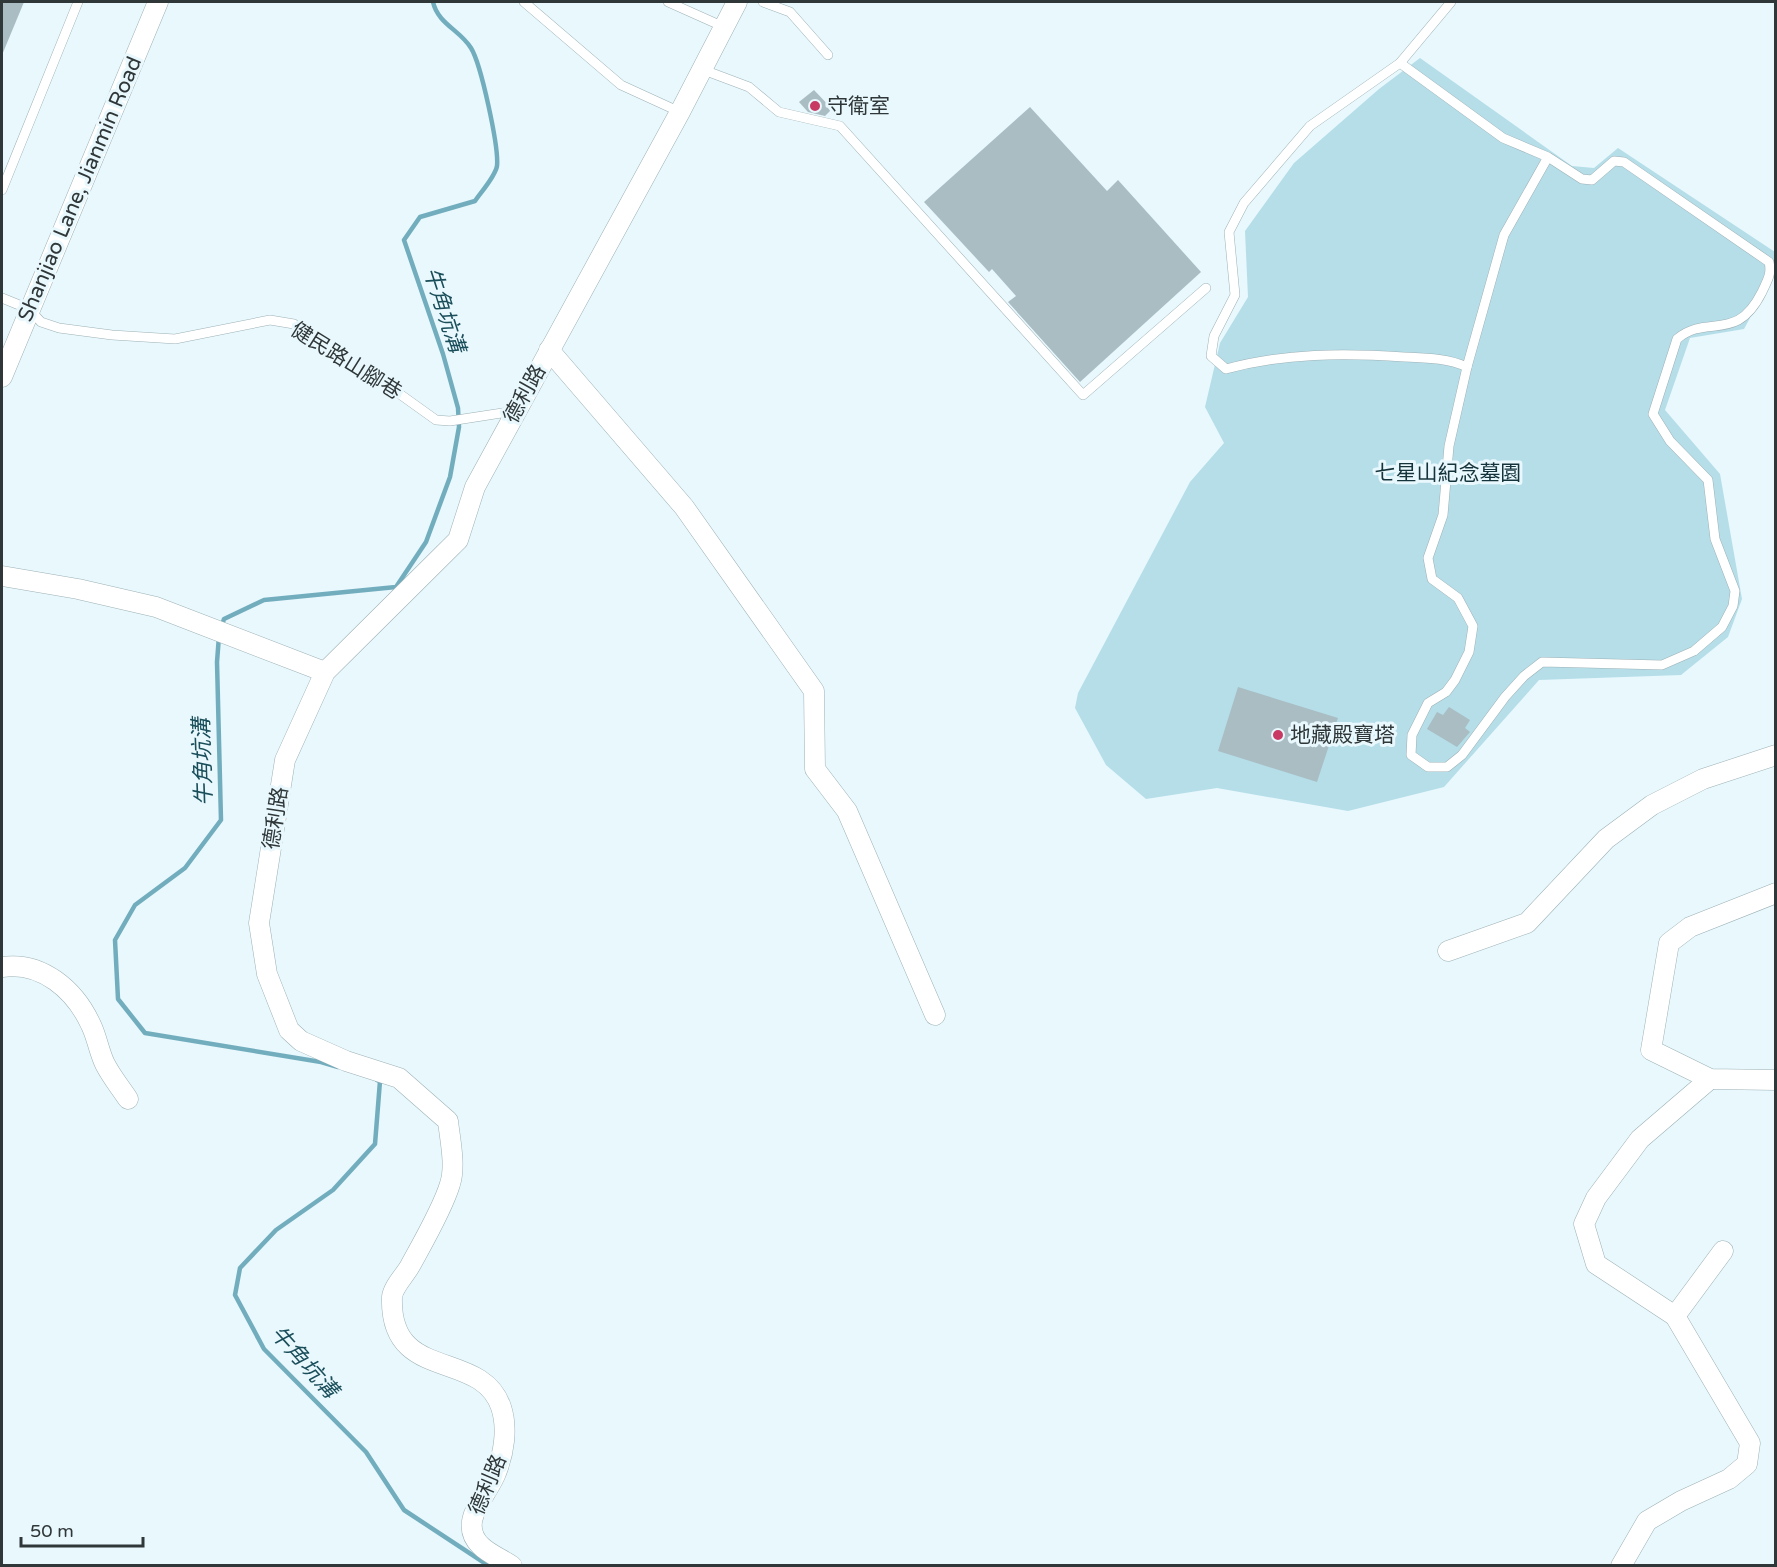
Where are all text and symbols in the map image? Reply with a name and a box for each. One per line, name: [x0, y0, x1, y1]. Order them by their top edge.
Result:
street label: Shanjiao Lane, Jianmin Road: [13, 53, 147, 325]
place label: 守衛室: [827, 94, 890, 119]
marker: 守衛室: [808, 99, 822, 113]
water label: 牛角坑溝: [418, 264, 471, 359]
street label: 健民路山腳巷: [286, 317, 406, 405]
street label: 德利路: [499, 360, 551, 428]
park label: 七星山紀念墓園: [1375, 461, 1522, 486]
water label: 牛角坑溝: [188, 715, 218, 806]
place label: 地藏殿寶塔: [1290, 723, 1395, 748]
marker: 地藏殿寶塔: [1271, 728, 1285, 742]
street label: 德利路: [259, 785, 293, 851]
water label: 牛角坑溝: [265, 1321, 345, 1406]
street label: 德利路: [464, 1451, 512, 1519]
scale bar: [21, 1510, 142, 1548]
text: 50 m: [30, 1520, 74, 1542]

